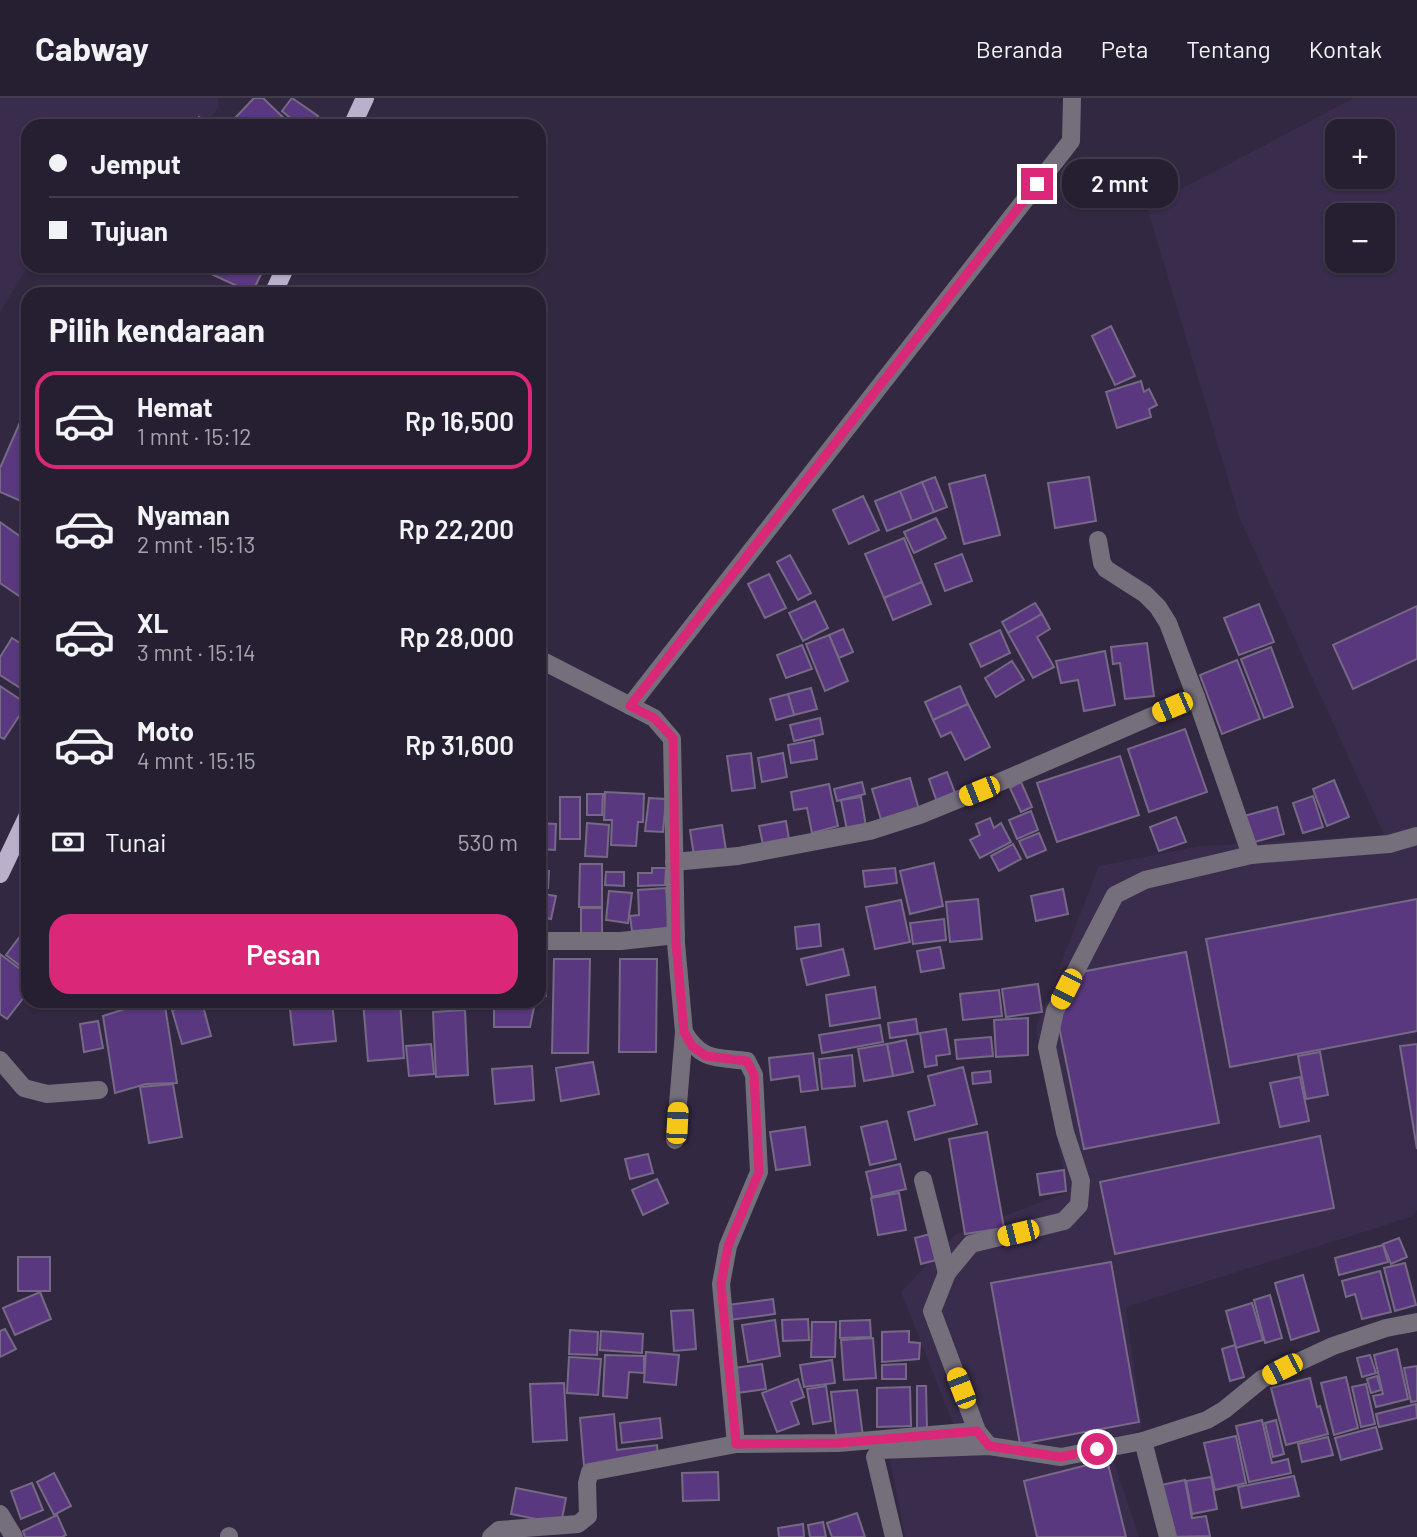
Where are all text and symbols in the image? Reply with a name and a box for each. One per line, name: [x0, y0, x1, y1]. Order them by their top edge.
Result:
text: Cabway: [35, 28, 149, 68]
text: Beranda: [976, 34, 1063, 63]
text: Peta: [1101, 34, 1148, 63]
text: Tentang: [1186, 34, 1271, 63]
text: Kontak: [1309, 34, 1382, 63]
map controls: [1325, 119, 1395, 273]
button: +: [1325, 119, 1395, 189]
text: Jemput: [91, 148, 181, 179]
callout: 2 mnt: [1062, 160, 1177, 208]
route end: [1021, 168, 1053, 200]
text: 2 mnt: [1091, 169, 1149, 197]
button: −: [1325, 203, 1395, 273]
text: Tujuan: [91, 215, 168, 246]
text: Pilih kendaraan: [49, 310, 265, 348]
icon: car: [53, 389, 116, 452]
text: Hemat: [137, 391, 213, 422]
text: Rp 16,500: [405, 405, 514, 436]
text: 1 mnt · 15:12: [137, 422, 252, 450]
icon: car: [53, 497, 116, 560]
text: Nyaman: [137, 499, 230, 530]
text: Rp 22,200: [399, 513, 514, 544]
text: 2 mnt · 15:13: [137, 530, 255, 558]
icon: car: [53, 605, 116, 668]
text: XL: [137, 607, 168, 638]
text: Rp 28,000: [400, 621, 514, 652]
text: 3 mnt · 15:14: [137, 638, 256, 666]
car: [1149, 689, 1196, 725]
icon: car: [53, 713, 116, 776]
text: Moto: [137, 715, 194, 746]
text: Rp 31,600: [405, 729, 514, 760]
text: 4 mnt · 15:15: [137, 746, 256, 774]
car: [956, 773, 1003, 809]
icon: cash: [49, 823, 87, 861]
text: Tunai: [105, 826, 167, 857]
text: 530 m: [458, 828, 518, 856]
button: Pesan: [49, 914, 518, 994]
car: [1048, 966, 1085, 1012]
car: [666, 1101, 689, 1145]
car: [996, 1218, 1041, 1248]
car: [1259, 1350, 1306, 1388]
car: [944, 1365, 979, 1411]
route start: [1081, 1433, 1113, 1465]

